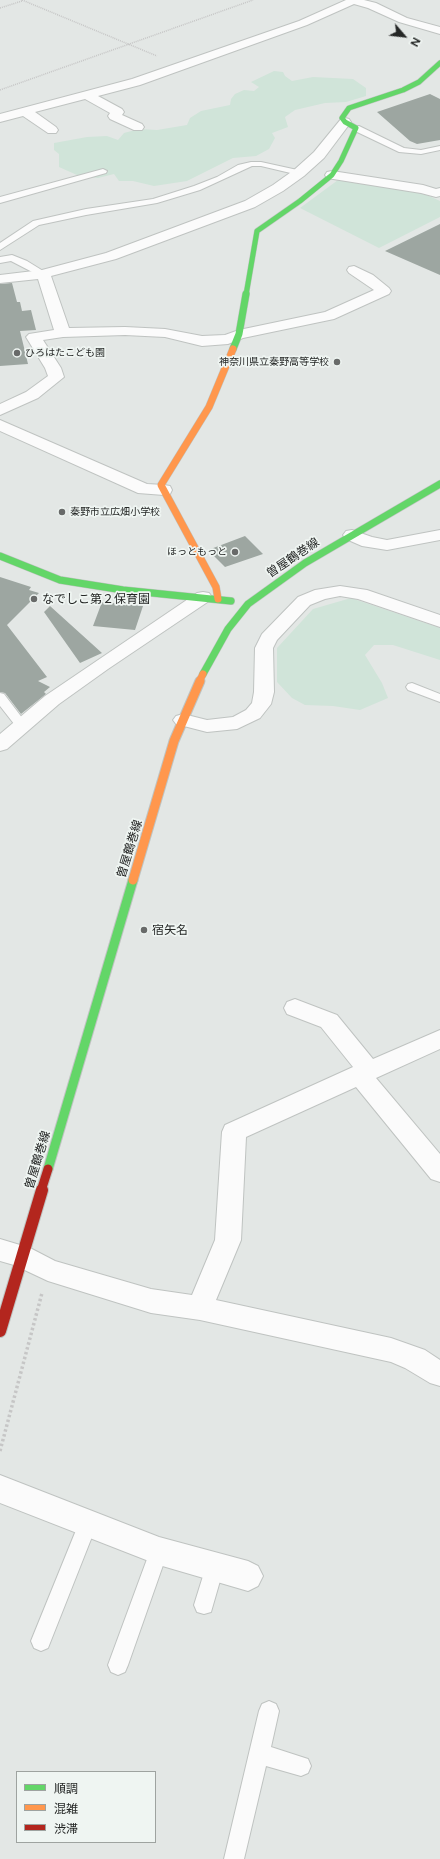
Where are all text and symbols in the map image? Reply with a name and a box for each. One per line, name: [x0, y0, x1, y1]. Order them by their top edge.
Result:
north arrow: [384, 16, 424, 56]
text: N: [407, 35, 423, 49]
place label: ひろはたこども園: [25, 347, 105, 359]
marker: ひろはたこども園: [12, 348, 22, 358]
place label: 神奈川県立秦野高等学校: [219, 356, 329, 368]
marker: 神奈川県立秦野高等学校: [332, 357, 342, 367]
place label: 秦野市立広畑小学校: [70, 506, 160, 518]
marker: 秦野市立広畑小学校: [57, 507, 67, 517]
street label: 曽屋鶴巻線: [264, 535, 322, 581]
place label: ほっともっと: [167, 546, 227, 558]
marker: ほっともっと: [230, 547, 240, 557]
place label: なでしこ第２保育園: [42, 592, 150, 606]
marker: なでしこ第２保育園: [29, 594, 39, 604]
street label: 曽屋鶴巻線: [114, 818, 146, 880]
place label: 宿矢名: [152, 923, 188, 937]
marker: 宿矢名: [139, 925, 149, 935]
street label: 曽屋鶴巻線: [22, 1129, 54, 1191]
legend: [16, 1771, 156, 1843]
text: 順調: [54, 1782, 78, 1796]
text: 混雑: [54, 1802, 78, 1816]
text: 渋滞: [54, 1822, 78, 1836]

